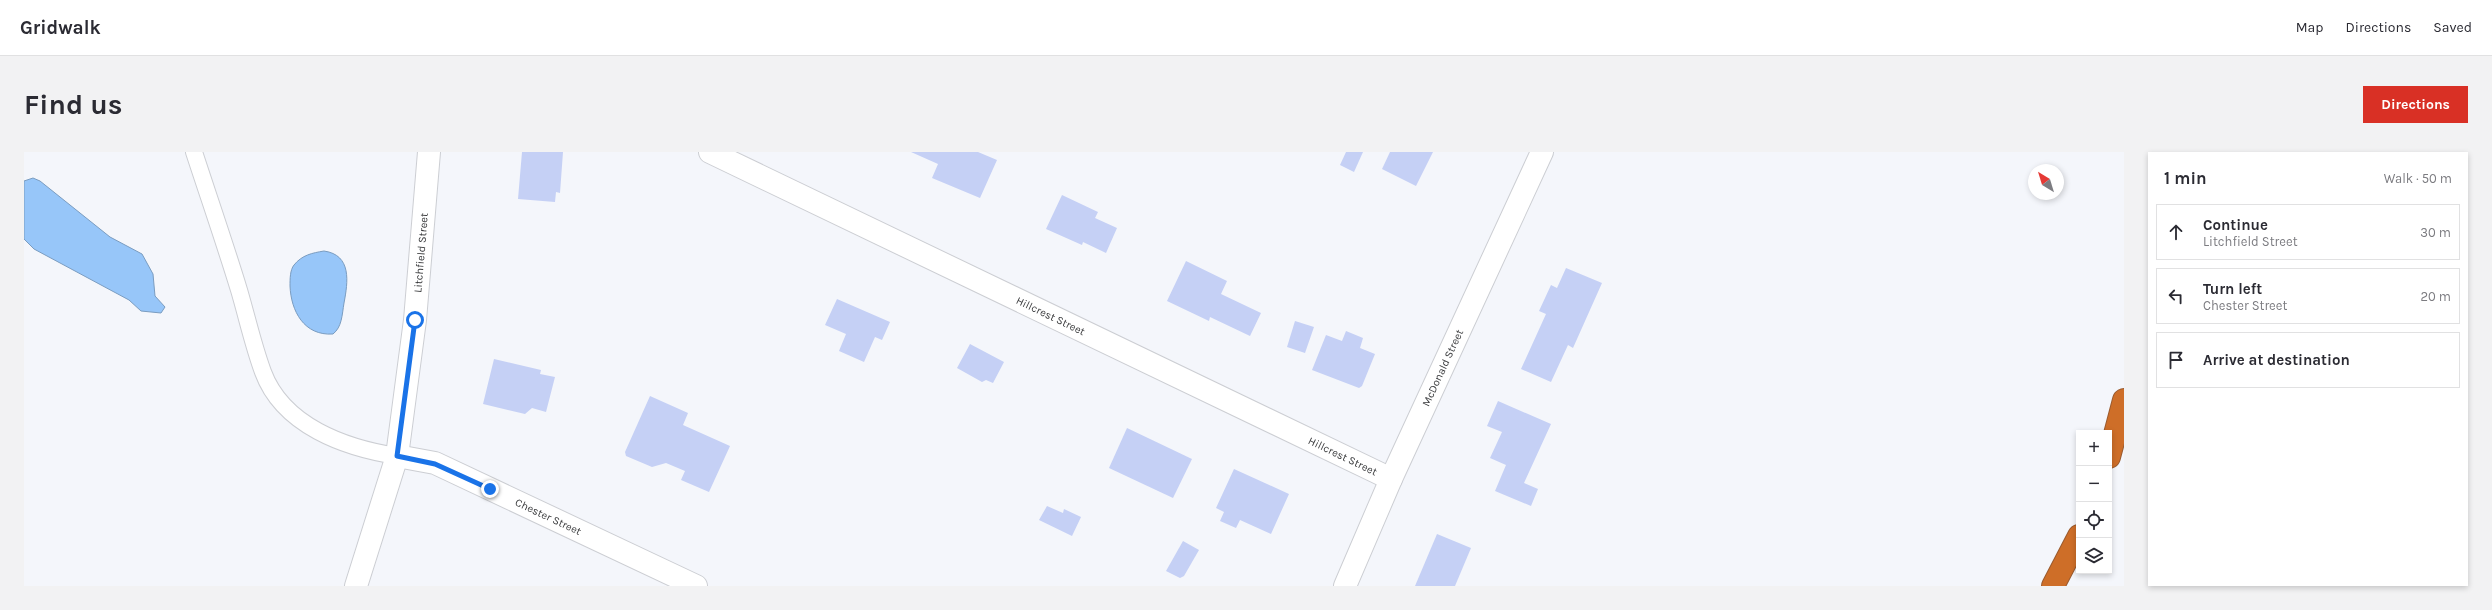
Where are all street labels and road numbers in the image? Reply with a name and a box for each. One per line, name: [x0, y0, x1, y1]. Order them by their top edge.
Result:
street label: Litchfield Street: [411, 212, 431, 293]
street label: Hillcrest Street: [1014, 294, 1087, 338]
street label: McDonald Street: [1419, 327, 1466, 409]
street label: Hillcrest Street: [1306, 434, 1379, 478]
street label: Chester Street: [513, 496, 583, 538]

